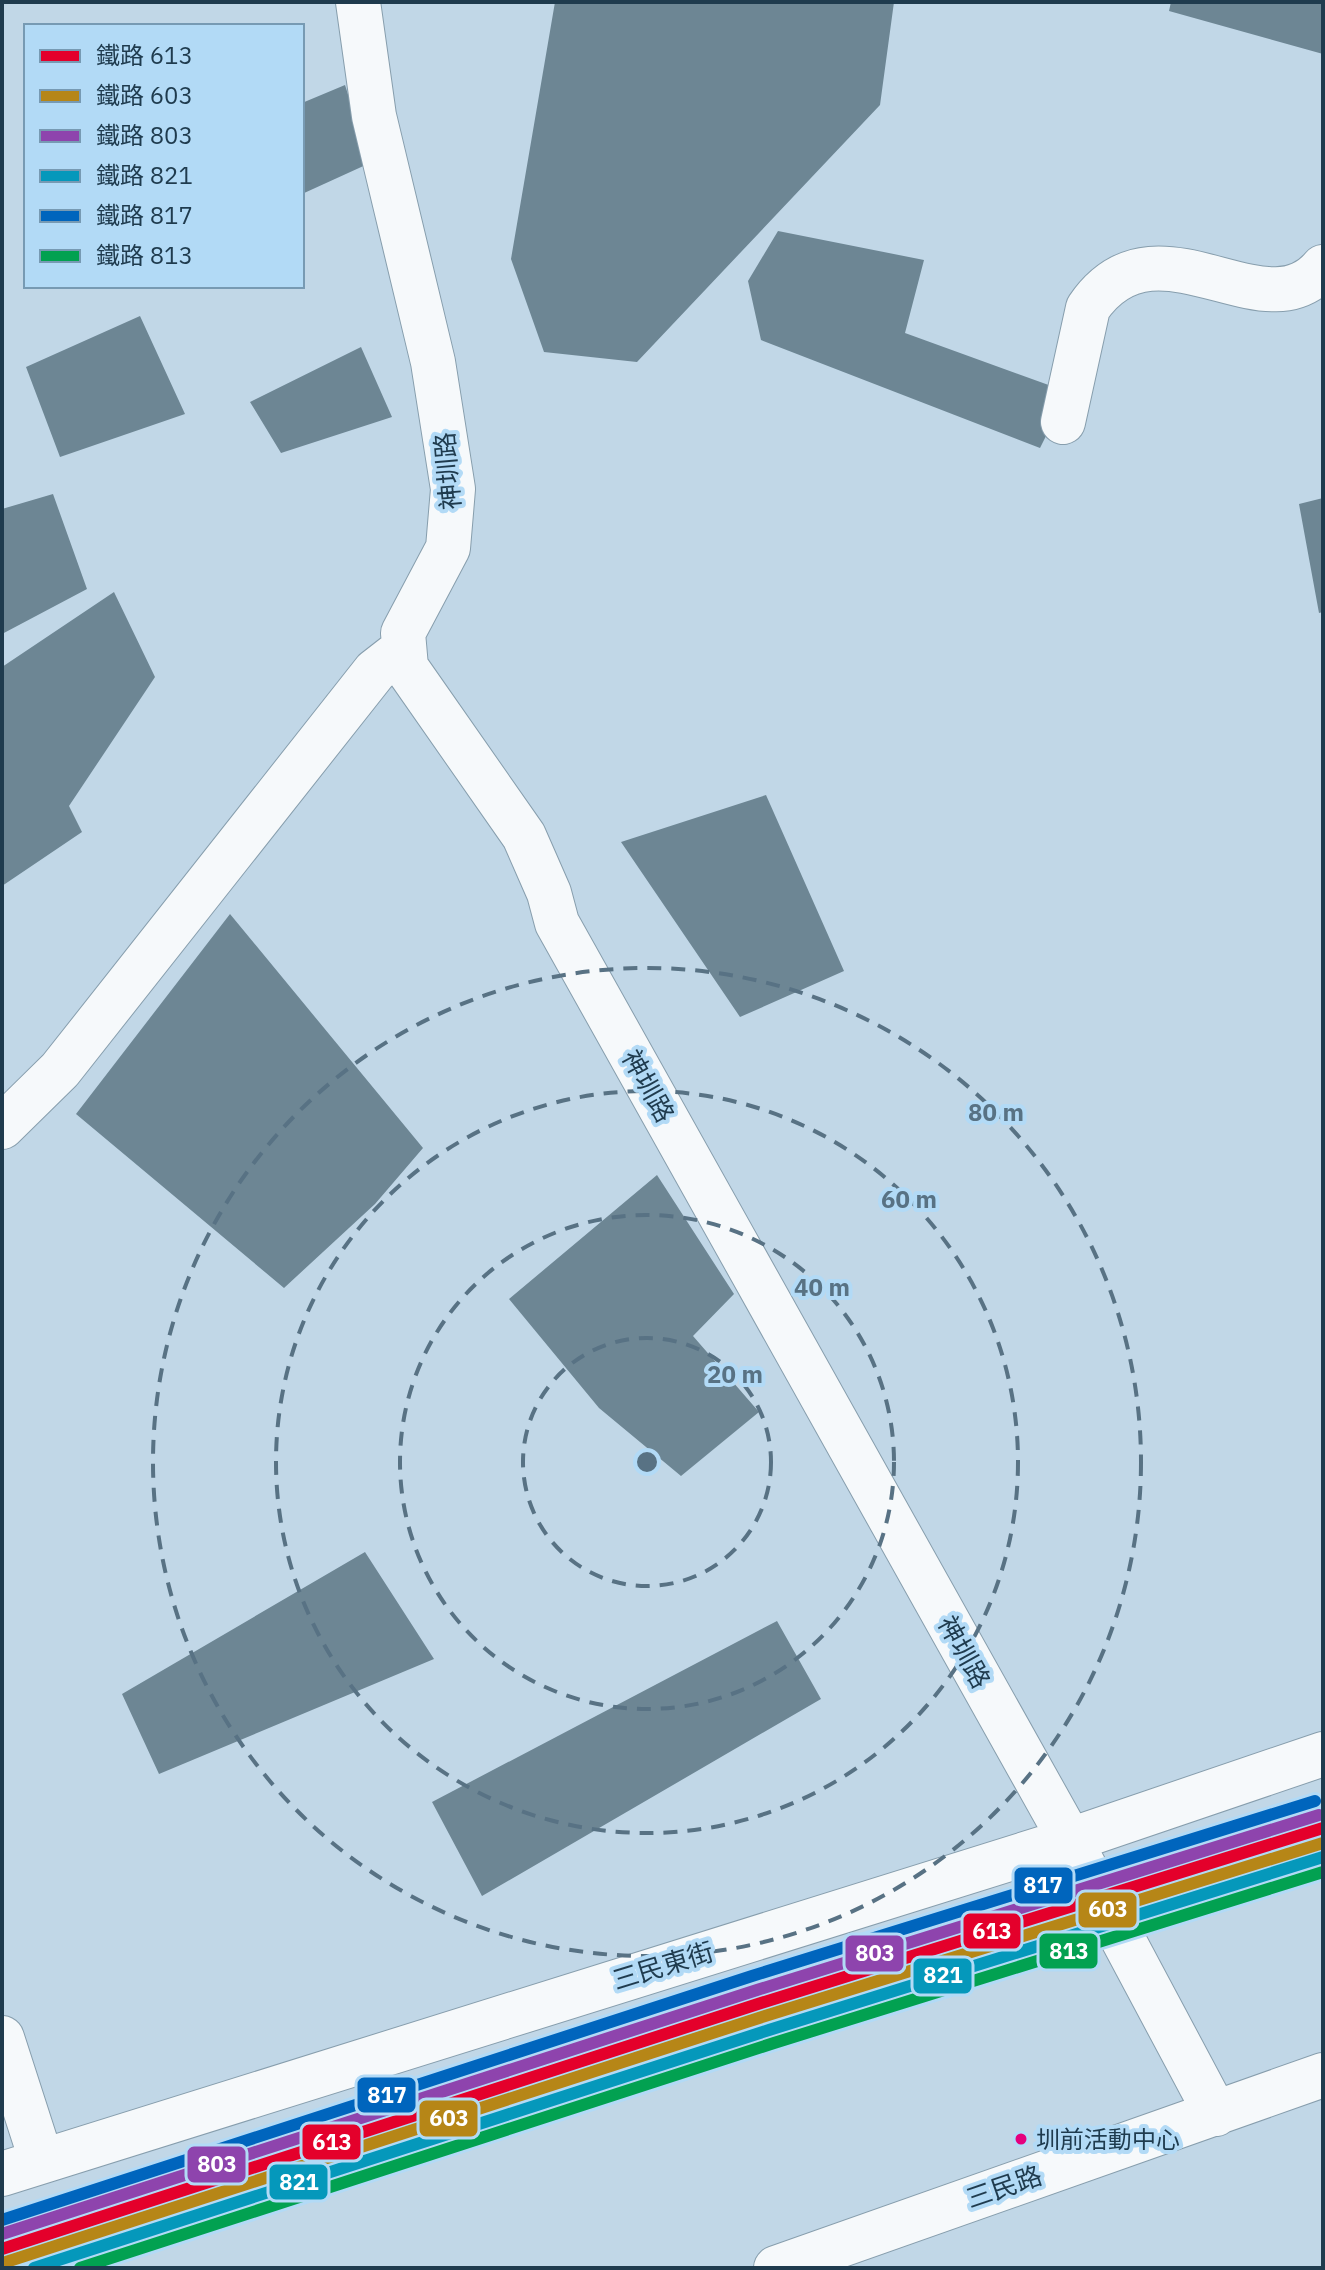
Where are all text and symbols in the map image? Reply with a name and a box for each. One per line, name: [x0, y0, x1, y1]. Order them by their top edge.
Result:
legend: [24, 24, 304, 288]
text: 鐵路 613: [96, 39, 193, 71]
text: 鐵路 603: [96, 79, 193, 111]
text: 鐵路 803: [96, 119, 193, 151]
text: 鐵路 821: [96, 159, 193, 191]
text: 鐵路 817: [96, 199, 193, 231]
text: 鐵路 813: [96, 239, 193, 271]
street label: 神圳路: [427, 431, 467, 511]
street label: 神圳路: [615, 1043, 683, 1128]
text: 80 m: [968, 1096, 1024, 1128]
text: 60 m: [881, 1183, 937, 1215]
text: 40 m: [794, 1271, 850, 1303]
text: 20 m: [707, 1358, 763, 1390]
centre of rings: [633, 1448, 661, 1476]
street label: 神圳路: [931, 1609, 999, 1694]
line badge: 817: [1013, 1866, 1074, 1905]
text: 817: [1023, 1870, 1063, 1899]
line badge: 603: [1077, 1891, 1138, 1929]
text: 603: [1088, 1894, 1128, 1923]
line badge: 613: [962, 1912, 1022, 1950]
text: 613: [972, 1916, 1012, 1945]
line badge: 813: [1038, 1932, 1099, 1970]
street label: 三民東街: [608, 1934, 717, 1997]
line badge: 803: [844, 1934, 905, 1973]
text: 813: [1049, 1936, 1089, 1965]
text: 803: [855, 1938, 895, 1967]
line badge: 821: [912, 1957, 973, 1995]
text: 821: [923, 1960, 963, 1989]
line badge: 817: [356, 2076, 417, 2114]
text: 817: [367, 2080, 407, 2109]
line badge: 603: [418, 2099, 479, 2138]
text: 603: [429, 2103, 469, 2132]
line badge: 613: [301, 2123, 362, 2161]
place label: 圳前活動中心: [1036, 2123, 1180, 2155]
text: 613: [312, 2127, 352, 2156]
marker: 圳前活動中心: [1013, 2131, 1029, 2147]
line badge: 803: [186, 2145, 247, 2184]
text: 803: [197, 2149, 237, 2178]
street label: 三民路: [961, 2157, 1046, 2215]
line badge: 821: [268, 2163, 329, 2201]
text: 821: [279, 2167, 319, 2196]

